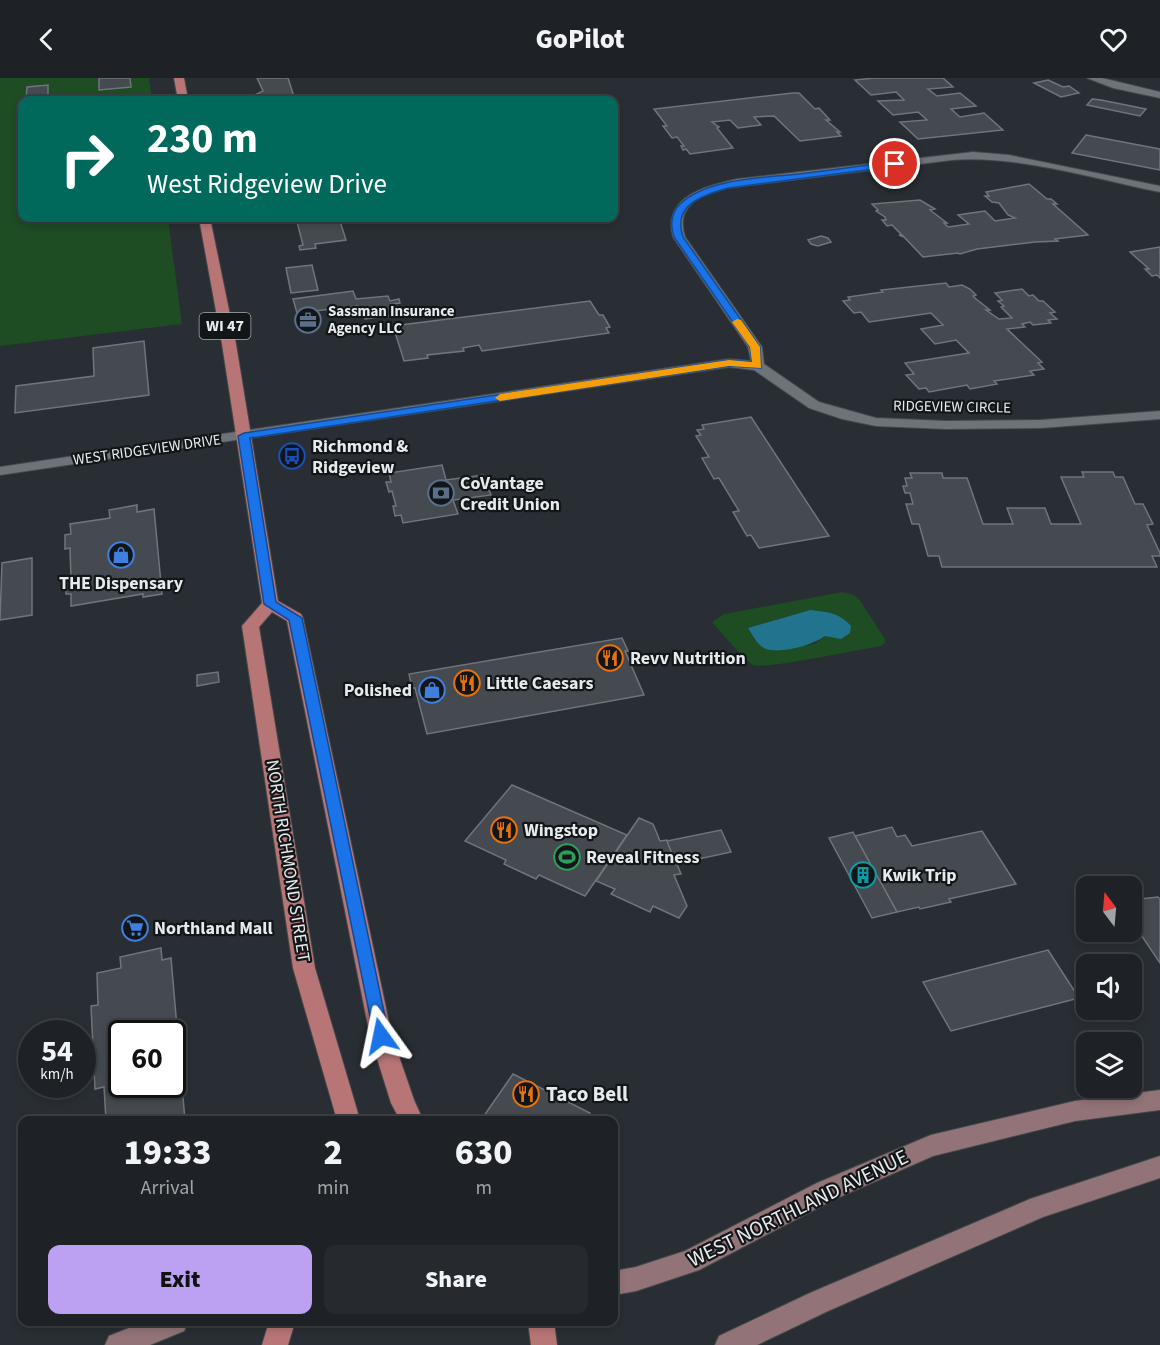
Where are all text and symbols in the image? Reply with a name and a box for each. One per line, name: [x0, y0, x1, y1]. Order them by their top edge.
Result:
text: GoPilot: [535, 20, 625, 59]
icon: back: [30, 23, 63, 56]
icon: heart: [1097, 23, 1130, 56]
text: 230 m: [147, 109, 258, 169]
icon: right: [48, 120, 126, 198]
pin: [869, 138, 920, 189]
icon: arrive: [878, 147, 911, 180]
text: West Ridgeview Drive: [147, 165, 387, 204]
place label: Sassman Insurance Agency LLC: [327, 301, 455, 339]
office icon: Sassman Insurance Agency LLC: [293, 305, 323, 335]
road number: WI 47: [200, 313, 250, 339]
street label: RIDGEVIEW CIRCLE: [893, 395, 1011, 419]
street label: WEST RIDGEVIEW DRIVE: [72, 429, 222, 471]
place label: Richmond & Ridgeview: [312, 434, 408, 480]
bus stop icon: Richmond & Ridgeview: [277, 441, 307, 471]
place label: CoVantage Credit Union: [460, 471, 560, 517]
bank icon: CoVantage Credit Union: [426, 478, 456, 508]
shop icon: THE Dispensary: [106, 540, 136, 570]
place label: THE Dispensary: [59, 571, 184, 596]
restaurant icon: Revv Nutrition: [595, 643, 625, 673]
place label: Revv Nutrition: [630, 646, 746, 671]
restaurant icon: Little Caesars: [452, 668, 482, 698]
place label: Little Caesars: [486, 671, 594, 696]
shop icon: Polished: [417, 675, 447, 705]
place label: Polished: [344, 678, 412, 703]
street label: NORTH RICHMOND STREET: [260, 758, 316, 964]
restaurant icon: Wingstop: [489, 815, 519, 845]
place label: Wingstop: [524, 818, 598, 843]
sports icon: Reveal Fitness: [552, 842, 582, 872]
place label: Reveal Fitness: [586, 845, 700, 870]
building icon: Kwik Trip: [848, 860, 878, 890]
place label: Kwik Trip: [882, 863, 957, 888]
north arrow: [1076, 876, 1142, 942]
map controls: [1076, 876, 1142, 1098]
supermarket icon: Northland Mall: [120, 913, 150, 943]
place label: Northland Mall: [154, 916, 273, 941]
button: sound: [1076, 954, 1142, 1020]
position arrow: [349, 1004, 413, 1068]
speed limit sign: 60: [108, 1020, 186, 1098]
text: 54: [41, 1030, 73, 1073]
button: layers: [1076, 1032, 1142, 1098]
text: km/h: [40, 1064, 74, 1085]
restaurant icon: Taco Bell: [511, 1079, 541, 1109]
place label: Taco Bell: [546, 1079, 628, 1109]
text: 19:33: [123, 1127, 212, 1178]
text: 2: [324, 1127, 343, 1178]
text: 630: [455, 1127, 513, 1178]
street label: WEST NORTHLAND AVENUE: [683, 1142, 913, 1274]
text: Arrival: [141, 1174, 194, 1202]
text: min: [317, 1174, 349, 1202]
text: m: [475, 1174, 492, 1202]
button: Exit: [48, 1245, 312, 1314]
button: Share: [324, 1245, 588, 1314]

